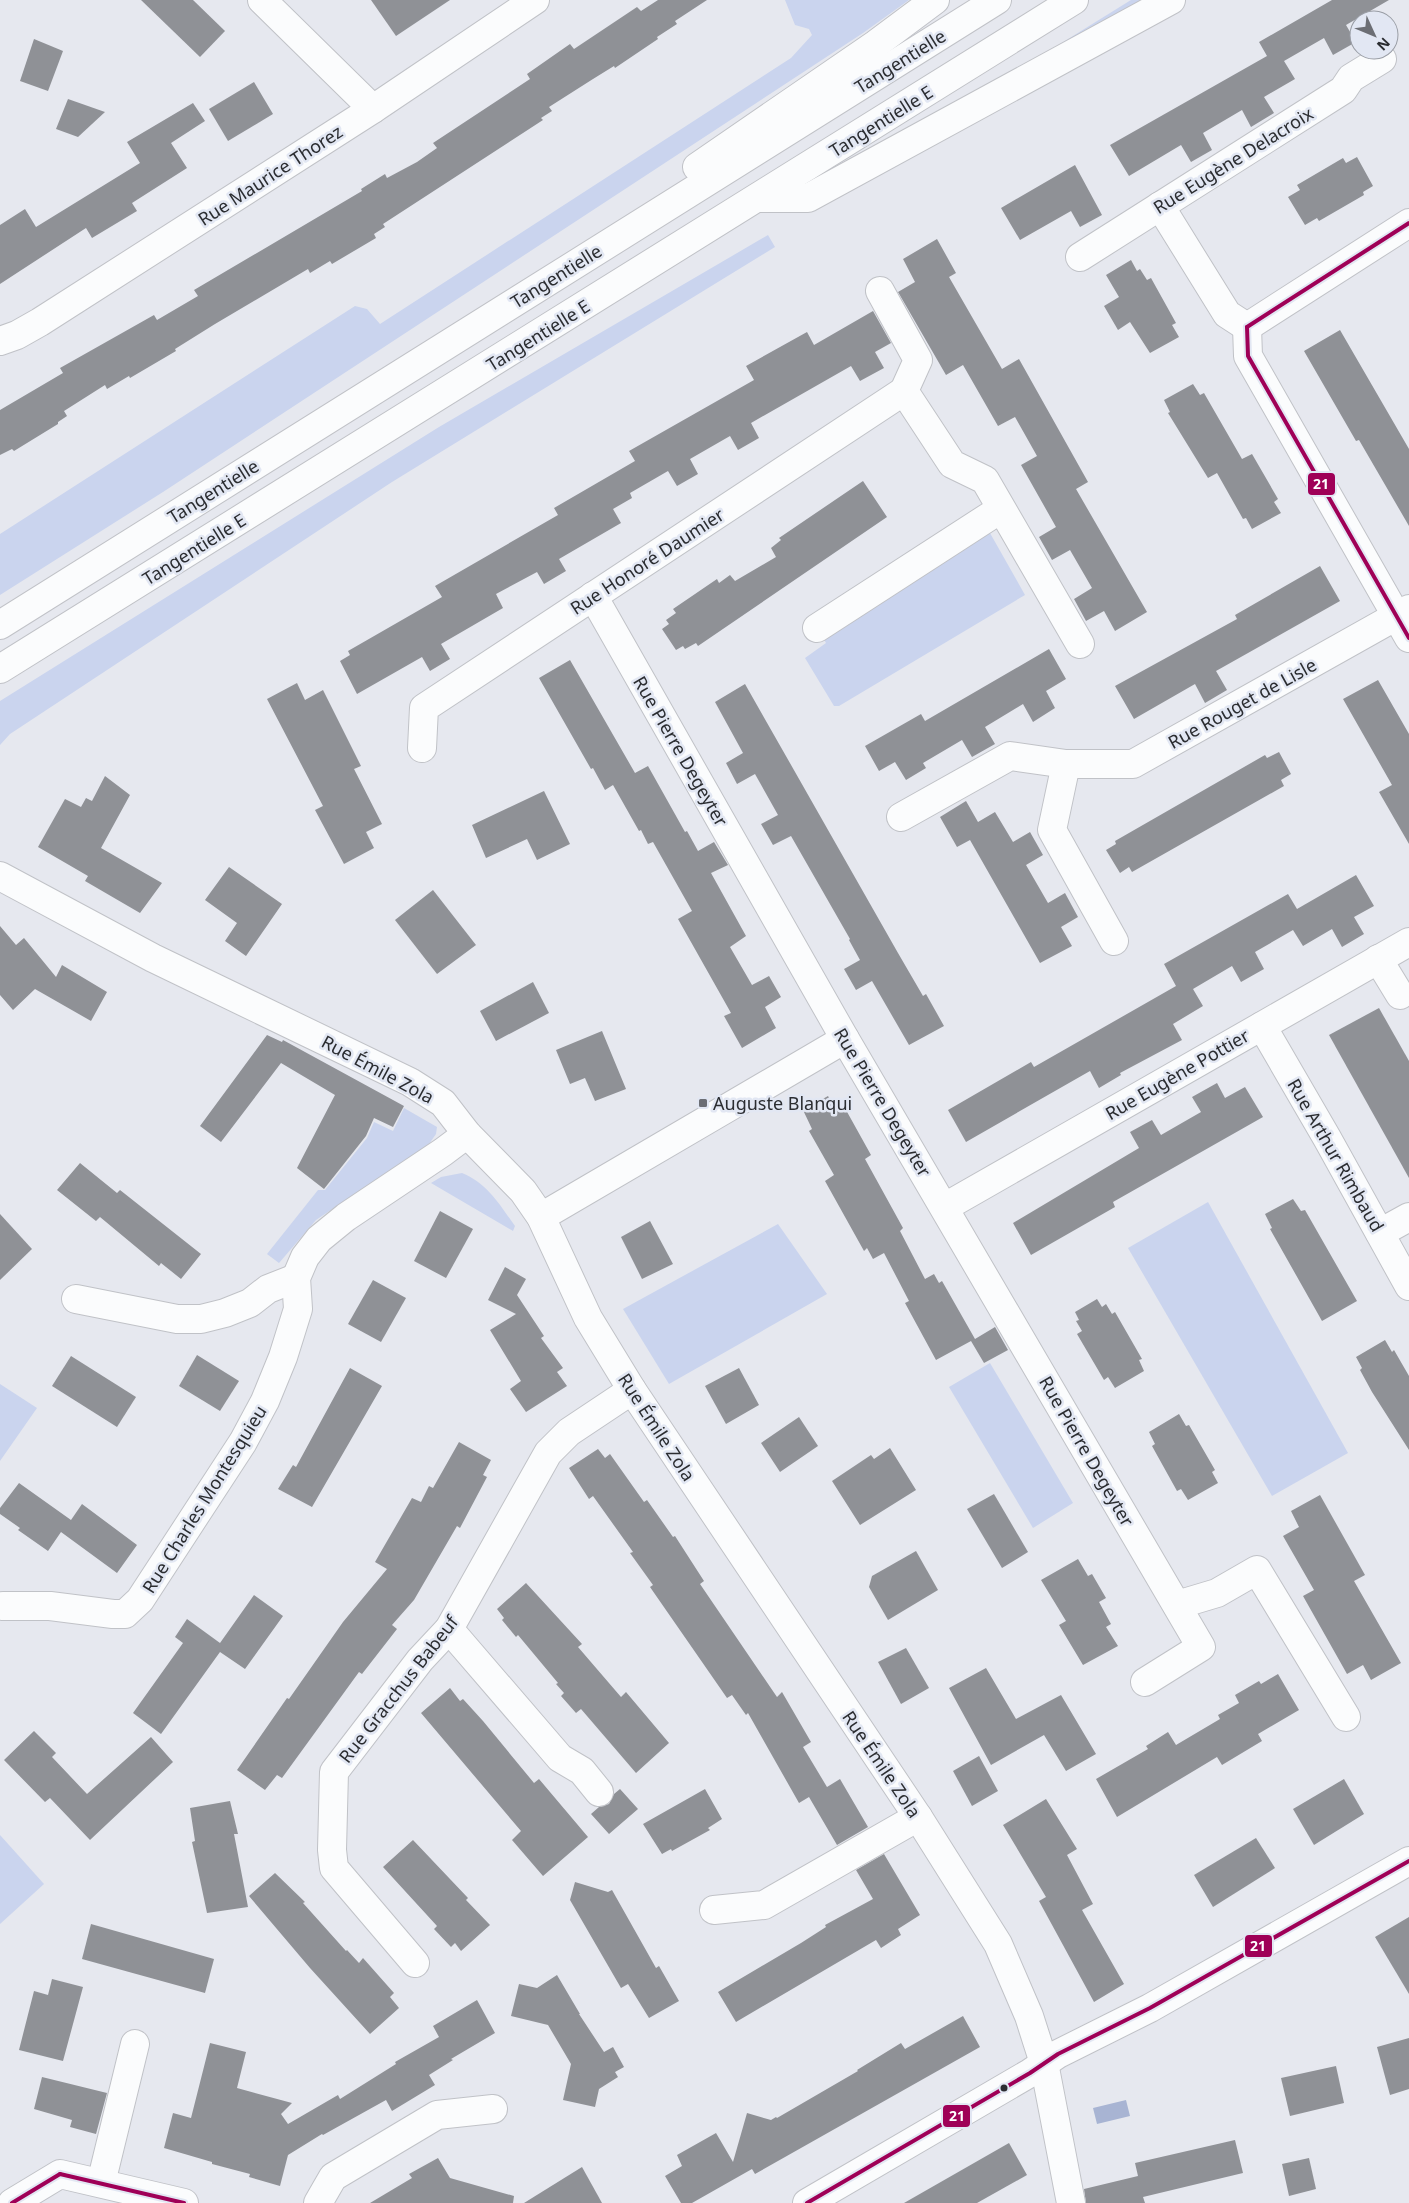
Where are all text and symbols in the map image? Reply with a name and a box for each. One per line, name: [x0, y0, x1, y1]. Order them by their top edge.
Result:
north arrow: [1349, 10, 1399, 60]
street label: Tangentielle: [850, 24, 950, 98]
text: N: [1373, 34, 1395, 55]
street label: Tangentielle E: [825, 80, 937, 162]
street label: Rue Eugène Delacroix: [1149, 101, 1318, 219]
street label: Rue Maurice Thorez: [193, 119, 347, 231]
street label: Tangentielle: [506, 239, 606, 313]
street label: Tangentielle E: [482, 294, 594, 376]
street label: Tangentielle: [163, 454, 263, 528]
line badge: 21: [1307, 472, 1336, 496]
text: 21: [1313, 474, 1329, 493]
street label: Rue Honoré Daumier: [566, 502, 729, 620]
street label: Tangentielle E: [138, 508, 250, 590]
street label: Rue Rouget de Lisle: [1164, 652, 1320, 754]
street label: Rue Pierre Degeyter: [628, 672, 734, 831]
street label: Rue Pierre Degeyter: [829, 1023, 937, 1181]
street label: Rue Eugène Pottier: [1101, 1023, 1254, 1125]
street label: Rue Émile Zola: [318, 1029, 438, 1109]
street label: Rue Arthur Rimbaud: [1282, 1074, 1390, 1236]
place label: Auguste Blanqui: [713, 1091, 852, 1115]
marker: Auguste Blanqui: [697, 1097, 709, 1109]
street label: Rue Émile Zola: [613, 1368, 701, 1486]
street label: Rue Pierre Degeyter: [1034, 1372, 1140, 1531]
street label: Rue Charles Montesquieu: [136, 1401, 272, 1597]
street label: Rue Gracchus Babeuf: [333, 1610, 464, 1768]
street label: Rue Émile Zola: [837, 1706, 927, 1822]
line badge: 21: [1244, 1934, 1273, 1958]
text: 21: [1250, 1936, 1266, 1955]
unlabelled marker: [999, 2083, 1009, 2093]
line badge: 21: [942, 2104, 971, 2128]
text: 21: [949, 2106, 965, 2125]

